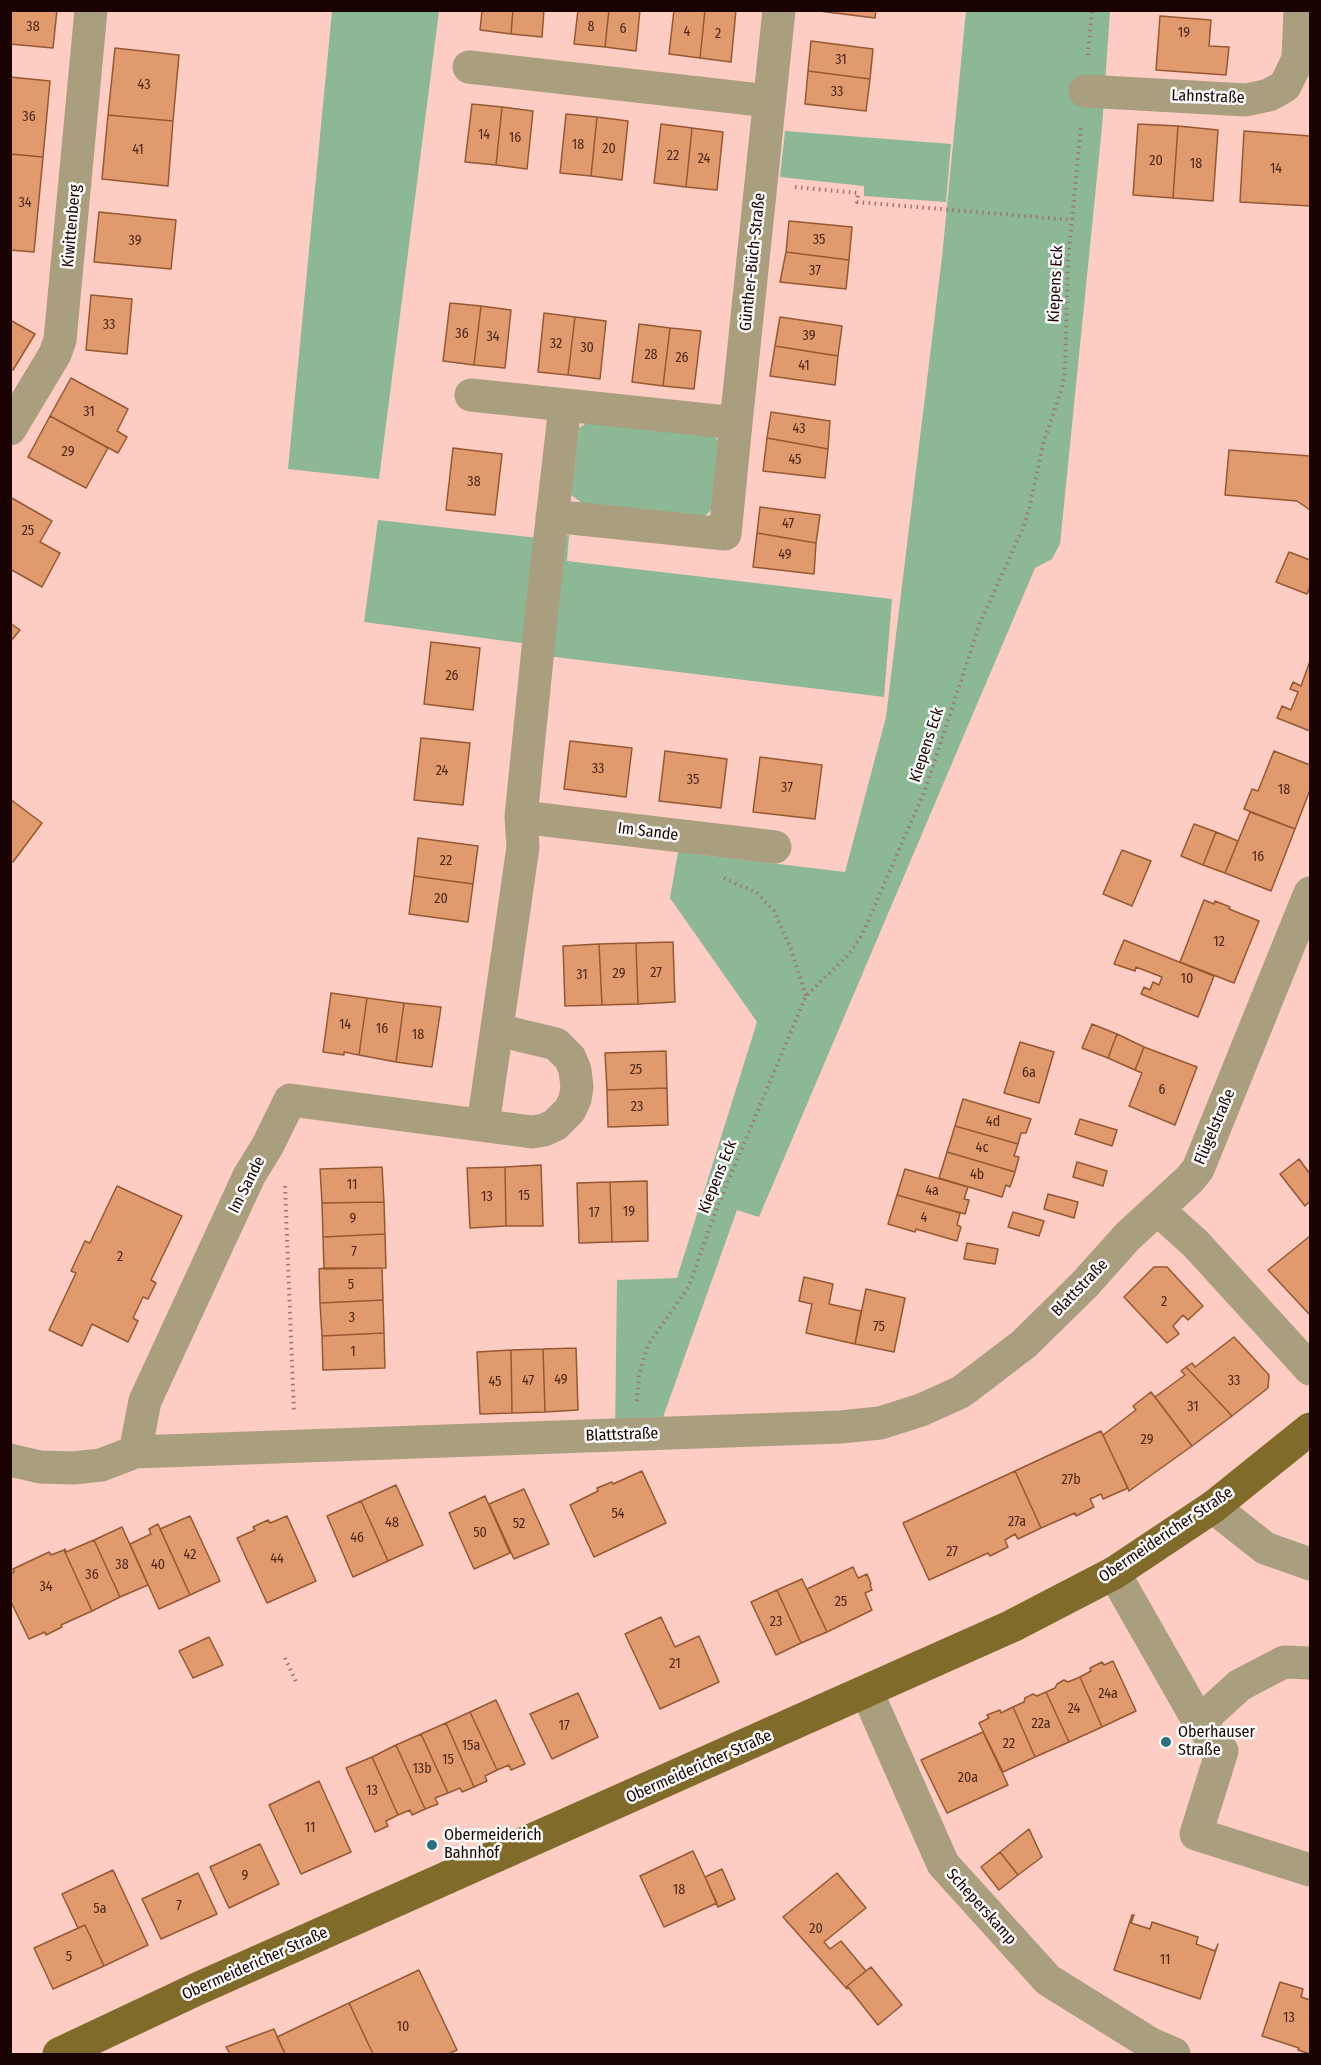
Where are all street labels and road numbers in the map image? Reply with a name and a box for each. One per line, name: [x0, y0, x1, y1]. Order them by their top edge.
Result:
street label: Lahnstraße: [1171, 86, 1245, 108]
street label: Kiwittenberg: [59, 184, 85, 268]
street label: Günther-Büch-Straße: [736, 192, 770, 332]
street label: Kiepens Eck: [1044, 245, 1068, 323]
street label: Kiepens Eck: [906, 705, 948, 785]
street label: Im Sande: [617, 819, 679, 845]
street label: Flügelstraße: [1190, 1086, 1240, 1168]
street label: Kiepens Eck: [695, 1138, 741, 1216]
street label: Im Sande: [225, 1153, 269, 1217]
street label: Blattstraße: [1048, 1255, 1112, 1321]
street label: Blattstraße: [585, 1424, 659, 1446]
street label: Obermeidericher Straße: [1095, 1483, 1237, 1587]
street label: Obermeidericher Straße: [623, 1726, 775, 1808]
street label: Scheperskamp: [942, 1865, 1020, 1949]
street label: Obermeidericher Straße: [179, 1923, 331, 2005]

